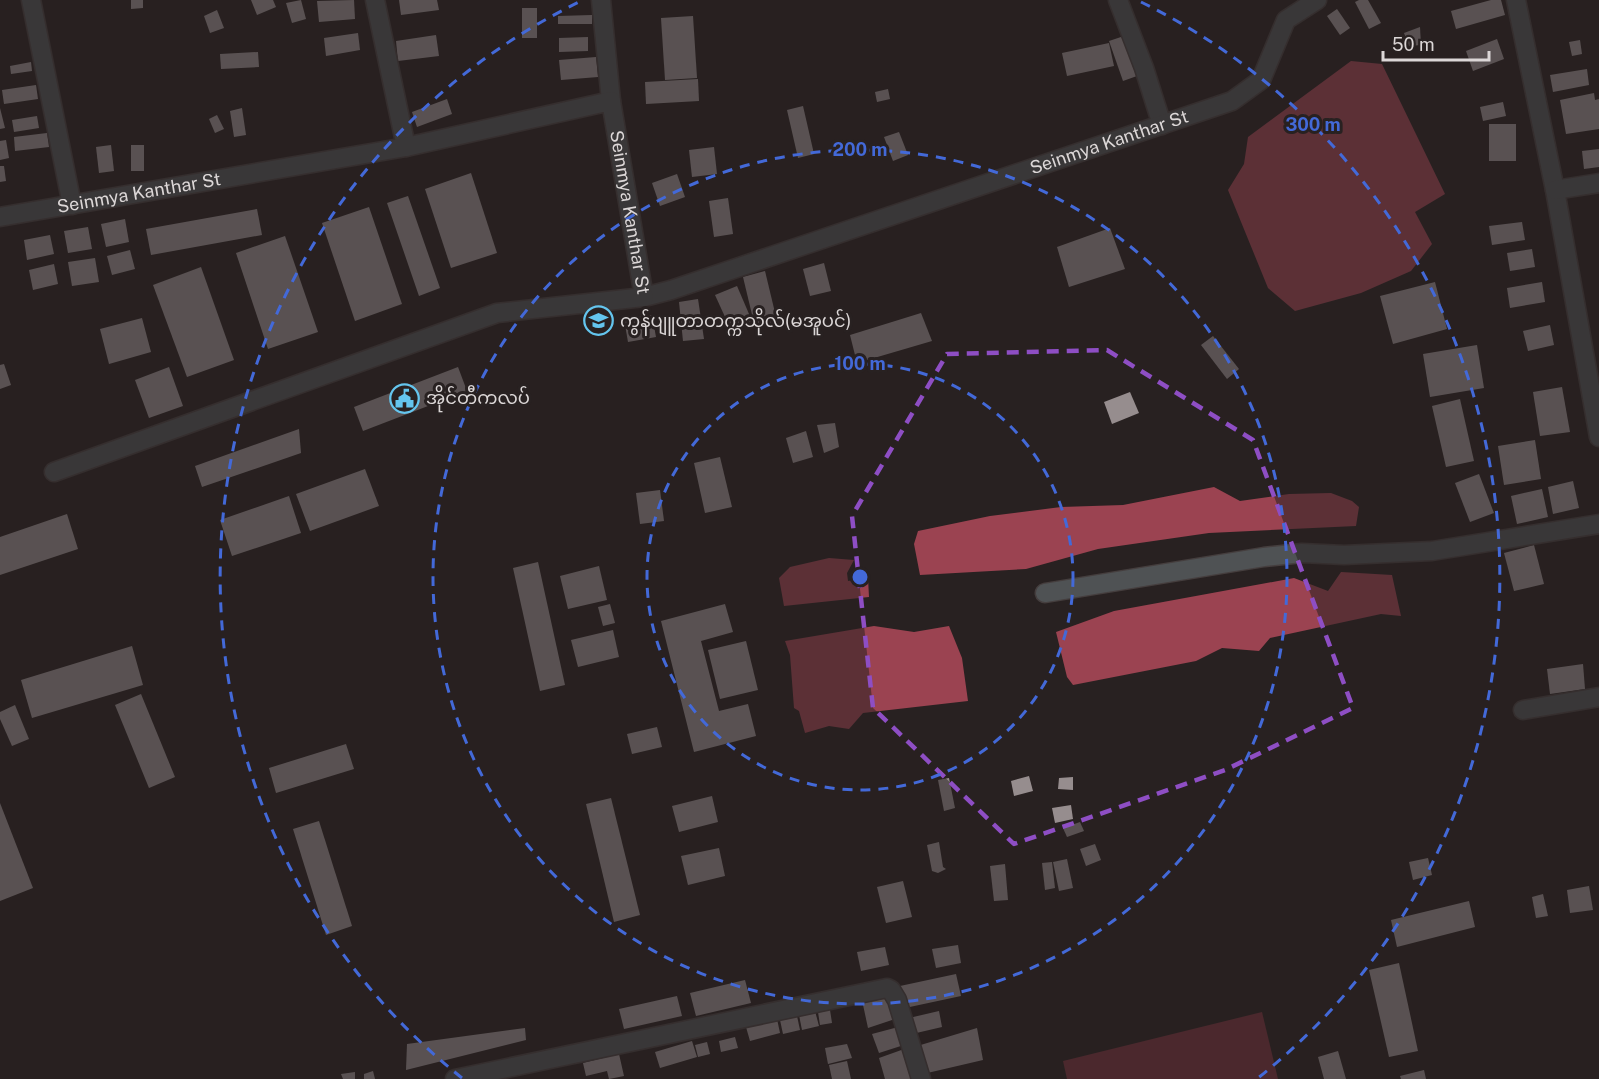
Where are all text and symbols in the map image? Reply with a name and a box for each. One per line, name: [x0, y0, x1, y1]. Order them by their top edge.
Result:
scale bar: [1383, 24, 1490, 62]
text: 50 m: [1392, 34, 1435, 55]
street label: Seinmya Kanthar St: [1027, 106, 1191, 178]
text: 300 m: [1285, 114, 1341, 135]
street label: Seinmya Kanthar St: [606, 129, 654, 296]
text: 200 m: [833, 139, 887, 160]
street label: Seinmya Kanthar St: [55, 168, 222, 217]
school or university icon: ကွန်ပျူတာတက္ကသိုလ်(မအူပင်): [583, 305, 615, 337]
place label: ကွန်ပျူတာတက္ကသိုလ်(မအူပင်): [620, 307, 851, 336]
text: 100 m: [834, 353, 886, 374]
public building icon: အိုင်တီကလပ်: [389, 382, 421, 414]
place label: အိုင်တီကလပ်: [426, 384, 530, 413]
centre of rings: [850, 567, 870, 587]

